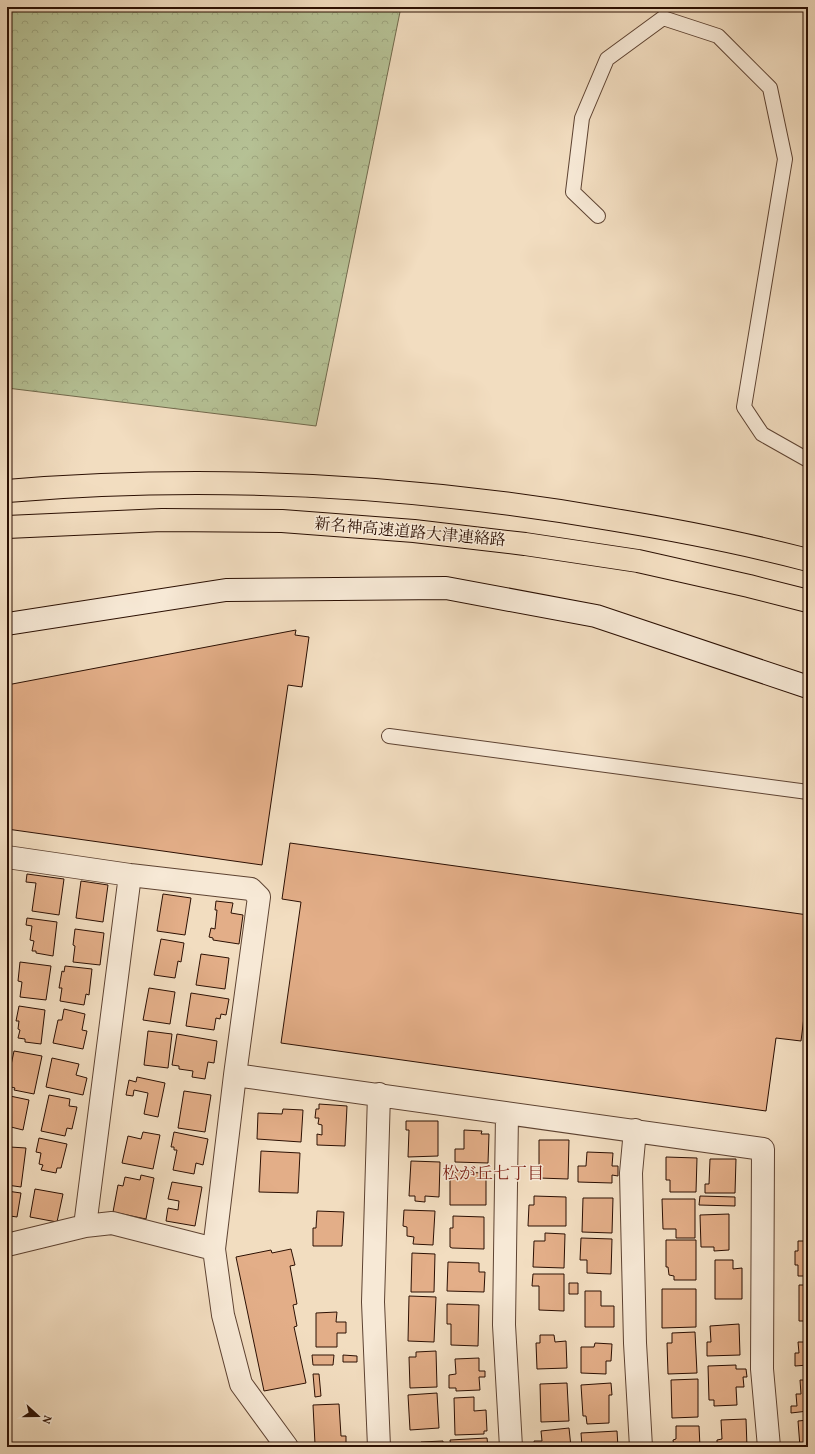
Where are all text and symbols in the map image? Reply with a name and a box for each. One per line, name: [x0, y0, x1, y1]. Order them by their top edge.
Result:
street label: 新名神高速道路大津連絡路: [313, 514, 507, 552]
district label: 松が丘七丁目: [442, 1163, 544, 1186]
north arrow: [18, 1396, 58, 1436]
text: N: [38, 1413, 54, 1425]

